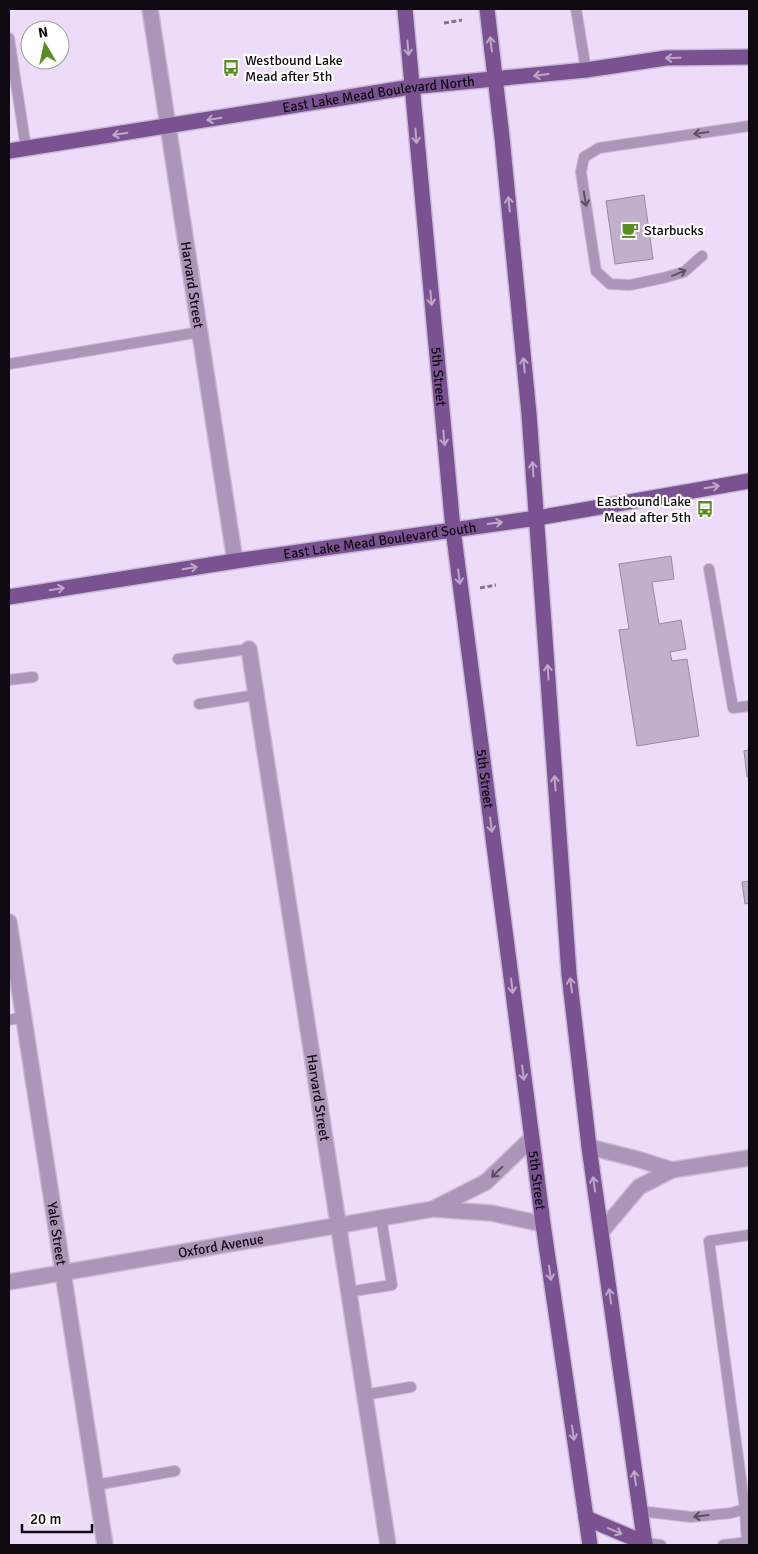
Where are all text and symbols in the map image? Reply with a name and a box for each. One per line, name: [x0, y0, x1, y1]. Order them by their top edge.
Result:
north arrow: [20, 20, 70, 70]
text: N: [37, 23, 49, 42]
one-way arrow: [486, 36, 496, 52]
one-way arrow: [403, 40, 413, 56]
place label: Westbound Lake Mead after 5th: [245, 52, 343, 85]
one-way arrow: [666, 53, 682, 62]
bus stop icon: Westbound Lake Mead after 5th: [221, 58, 241, 78]
one-way arrow: [533, 70, 549, 80]
street label: East Lake Mead Boulevard North: [281, 73, 476, 116]
one-way arrow: [206, 114, 222, 124]
one-way arrow: [411, 127, 421, 143]
one-way arrow: [693, 128, 709, 138]
one-way arrow: [112, 129, 128, 139]
one-way arrow: [580, 190, 590, 206]
one-way arrow: [504, 196, 514, 212]
cafe icon: Starbucks: [620, 220, 640, 240]
place label: Starbucks: [644, 222, 704, 239]
street label: Harvard Street: [177, 240, 207, 330]
one-way arrow: [670, 268, 686, 277]
one-way arrow: [426, 289, 436, 305]
street label: 5th Street: [427, 346, 450, 407]
one-way arrow: [519, 358, 529, 374]
one-way arrow: [440, 429, 449, 445]
one-way arrow: [529, 461, 538, 477]
one-way arrow: [704, 482, 720, 492]
place label: Eastbound Lake Mead after 5th: [597, 493, 691, 526]
bus stop icon: Eastbound Lake Mead after 5th: [695, 499, 715, 519]
one-way arrow: [487, 518, 503, 528]
street label: East Lake Mead Boulevard South: [282, 519, 477, 563]
one-way arrow: [182, 563, 198, 573]
one-way arrow: [454, 569, 464, 585]
one-way arrow: [49, 584, 65, 594]
one-way arrow: [543, 664, 552, 680]
street label: 5th Street: [473, 748, 497, 810]
one-way arrow: [550, 775, 560, 791]
one-way arrow: [486, 817, 496, 833]
one-way arrow: [566, 977, 576, 993]
one-way arrow: [507, 978, 517, 994]
street label: Harvard Street: [303, 1053, 333, 1142]
one-way arrow: [518, 1065, 528, 1081]
street label: 5th Street: [525, 1150, 549, 1211]
one-way arrow: [490, 1166, 503, 1178]
one-way arrow: [589, 1176, 599, 1192]
street label: Yale Street: [43, 1200, 70, 1266]
street label: Oxford Avenue: [177, 1230, 265, 1262]
one-way arrow: [545, 1264, 555, 1280]
one-way arrow: [605, 1289, 615, 1305]
one-way arrow: [569, 1425, 579, 1441]
one-way arrow: [630, 1470, 640, 1486]
scale bar: [22, 1502, 92, 1534]
text: 20 m: [30, 1510, 61, 1528]
one-way arrow: [694, 1511, 710, 1521]
one-way arrow: [607, 1526, 622, 1536]

